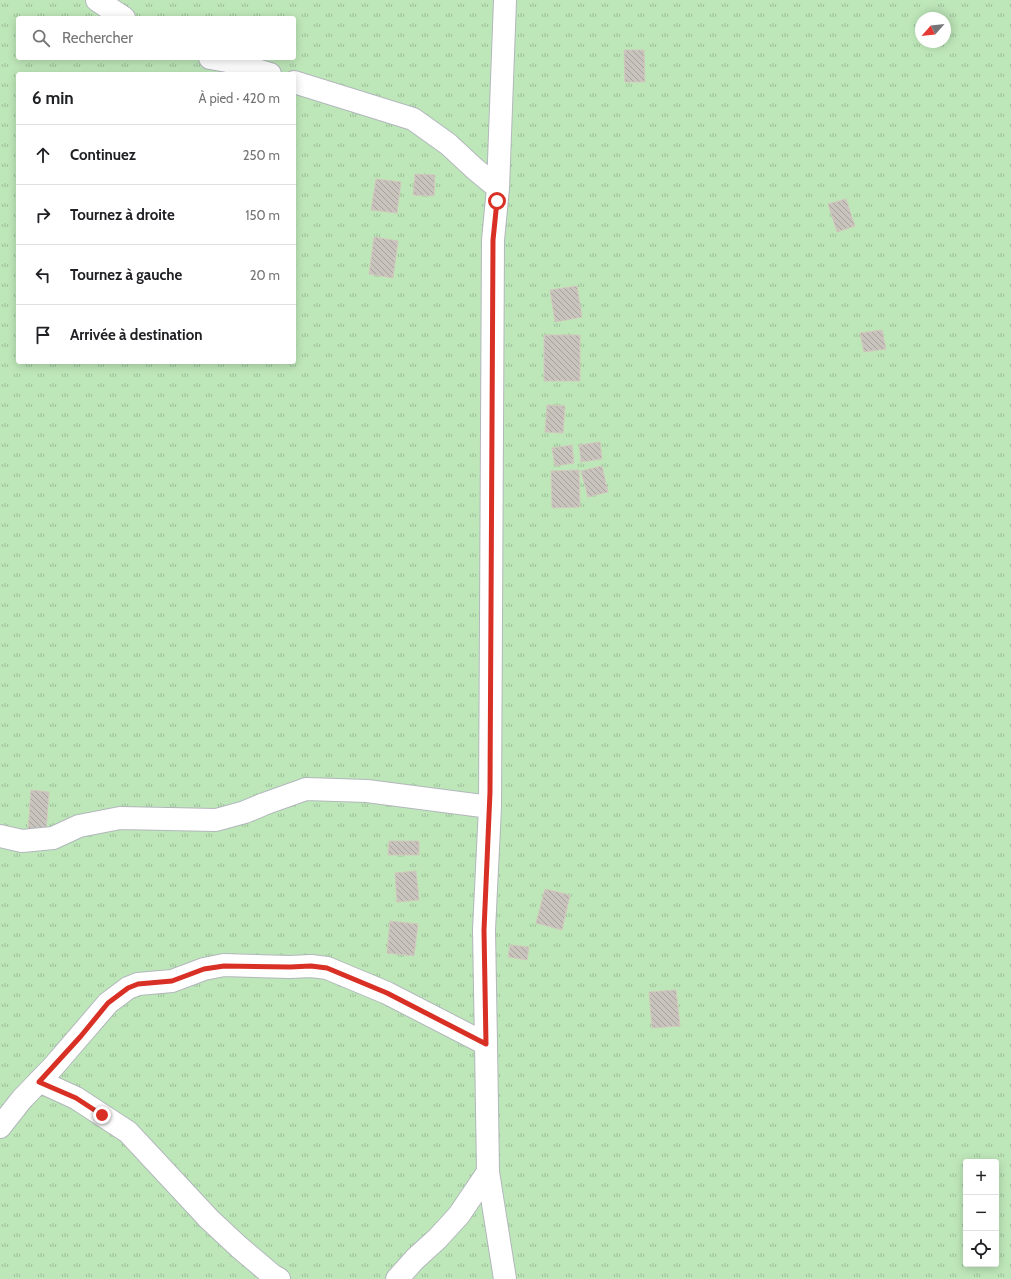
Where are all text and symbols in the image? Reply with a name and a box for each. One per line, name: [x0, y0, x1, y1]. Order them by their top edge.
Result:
north arrow: [915, 12, 951, 48]
search box: [16, 16, 296, 60]
icon: search: [30, 27, 52, 49]
text: Rechercher: [62, 29, 133, 47]
text: 6 min: [32, 88, 74, 108]
text: À pied · 420 m: [199, 90, 280, 106]
icon: ahead: [32, 144, 54, 166]
text: Continuez: [70, 146, 136, 164]
text: 250 m: [243, 147, 280, 163]
route start: [488, 192, 506, 210]
icon: right: [32, 204, 54, 226]
text: Tournez à droite: [70, 206, 175, 224]
text: 150 m: [245, 207, 280, 223]
icon: left: [32, 264, 54, 286]
text: Tournez à gauche: [70, 266, 182, 284]
text: 20 m: [250, 267, 280, 283]
icon: arrive: [32, 324, 54, 346]
text: Arrivée à destination: [70, 326, 202, 344]
route end: [93, 1106, 111, 1124]
map controls: [963, 1159, 999, 1267]
button: +: [963, 1159, 999, 1195]
button: −: [963, 1195, 999, 1231]
button: locate: [963, 1231, 999, 1267]

